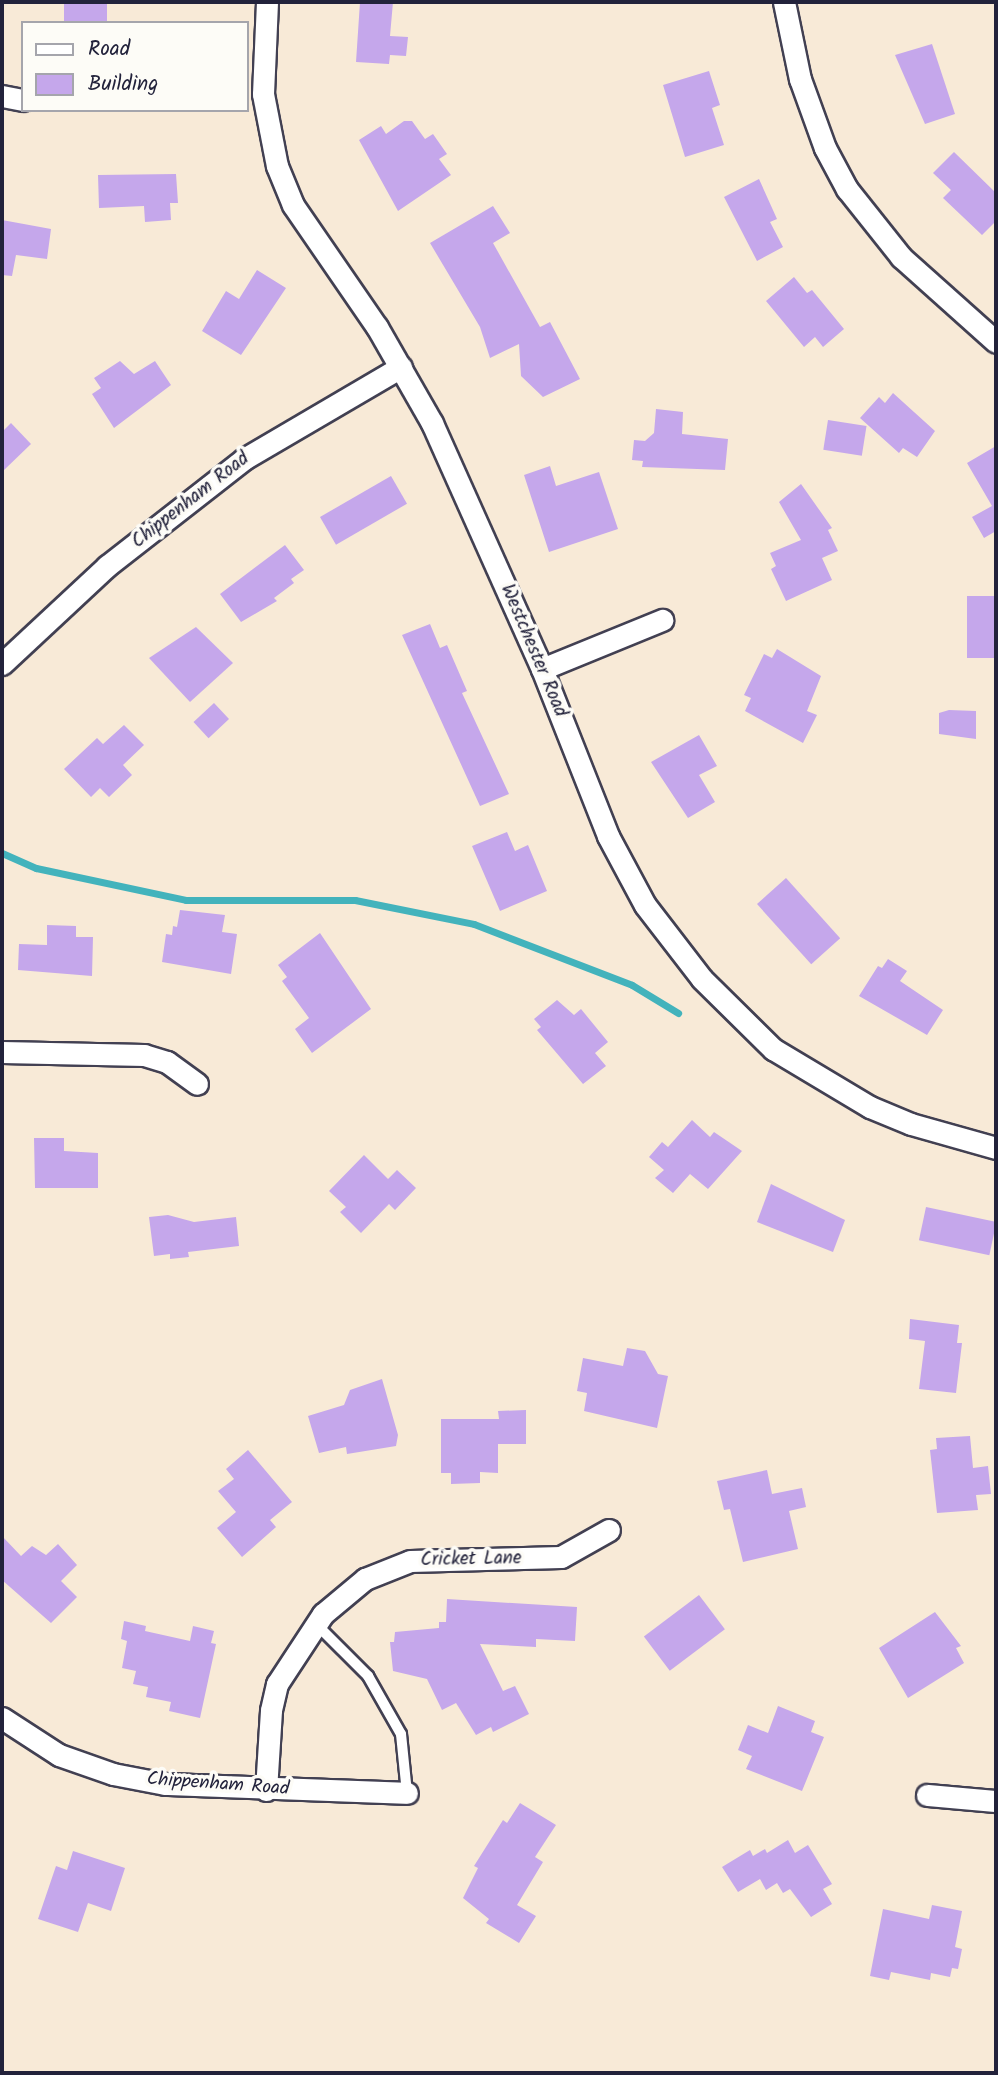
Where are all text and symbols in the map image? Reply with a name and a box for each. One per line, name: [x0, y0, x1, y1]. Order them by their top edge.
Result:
legend: [21, 21, 248, 112]
text: Road: [88, 33, 130, 66]
text: Building: [88, 68, 158, 101]
street label: Chippenham Road: [128, 448, 254, 554]
street label: Westchester Road: [495, 581, 571, 721]
street label: Cricket Lane: [420, 1548, 522, 1572]
street label: Chippenham Road: [146, 1769, 290, 1801]

